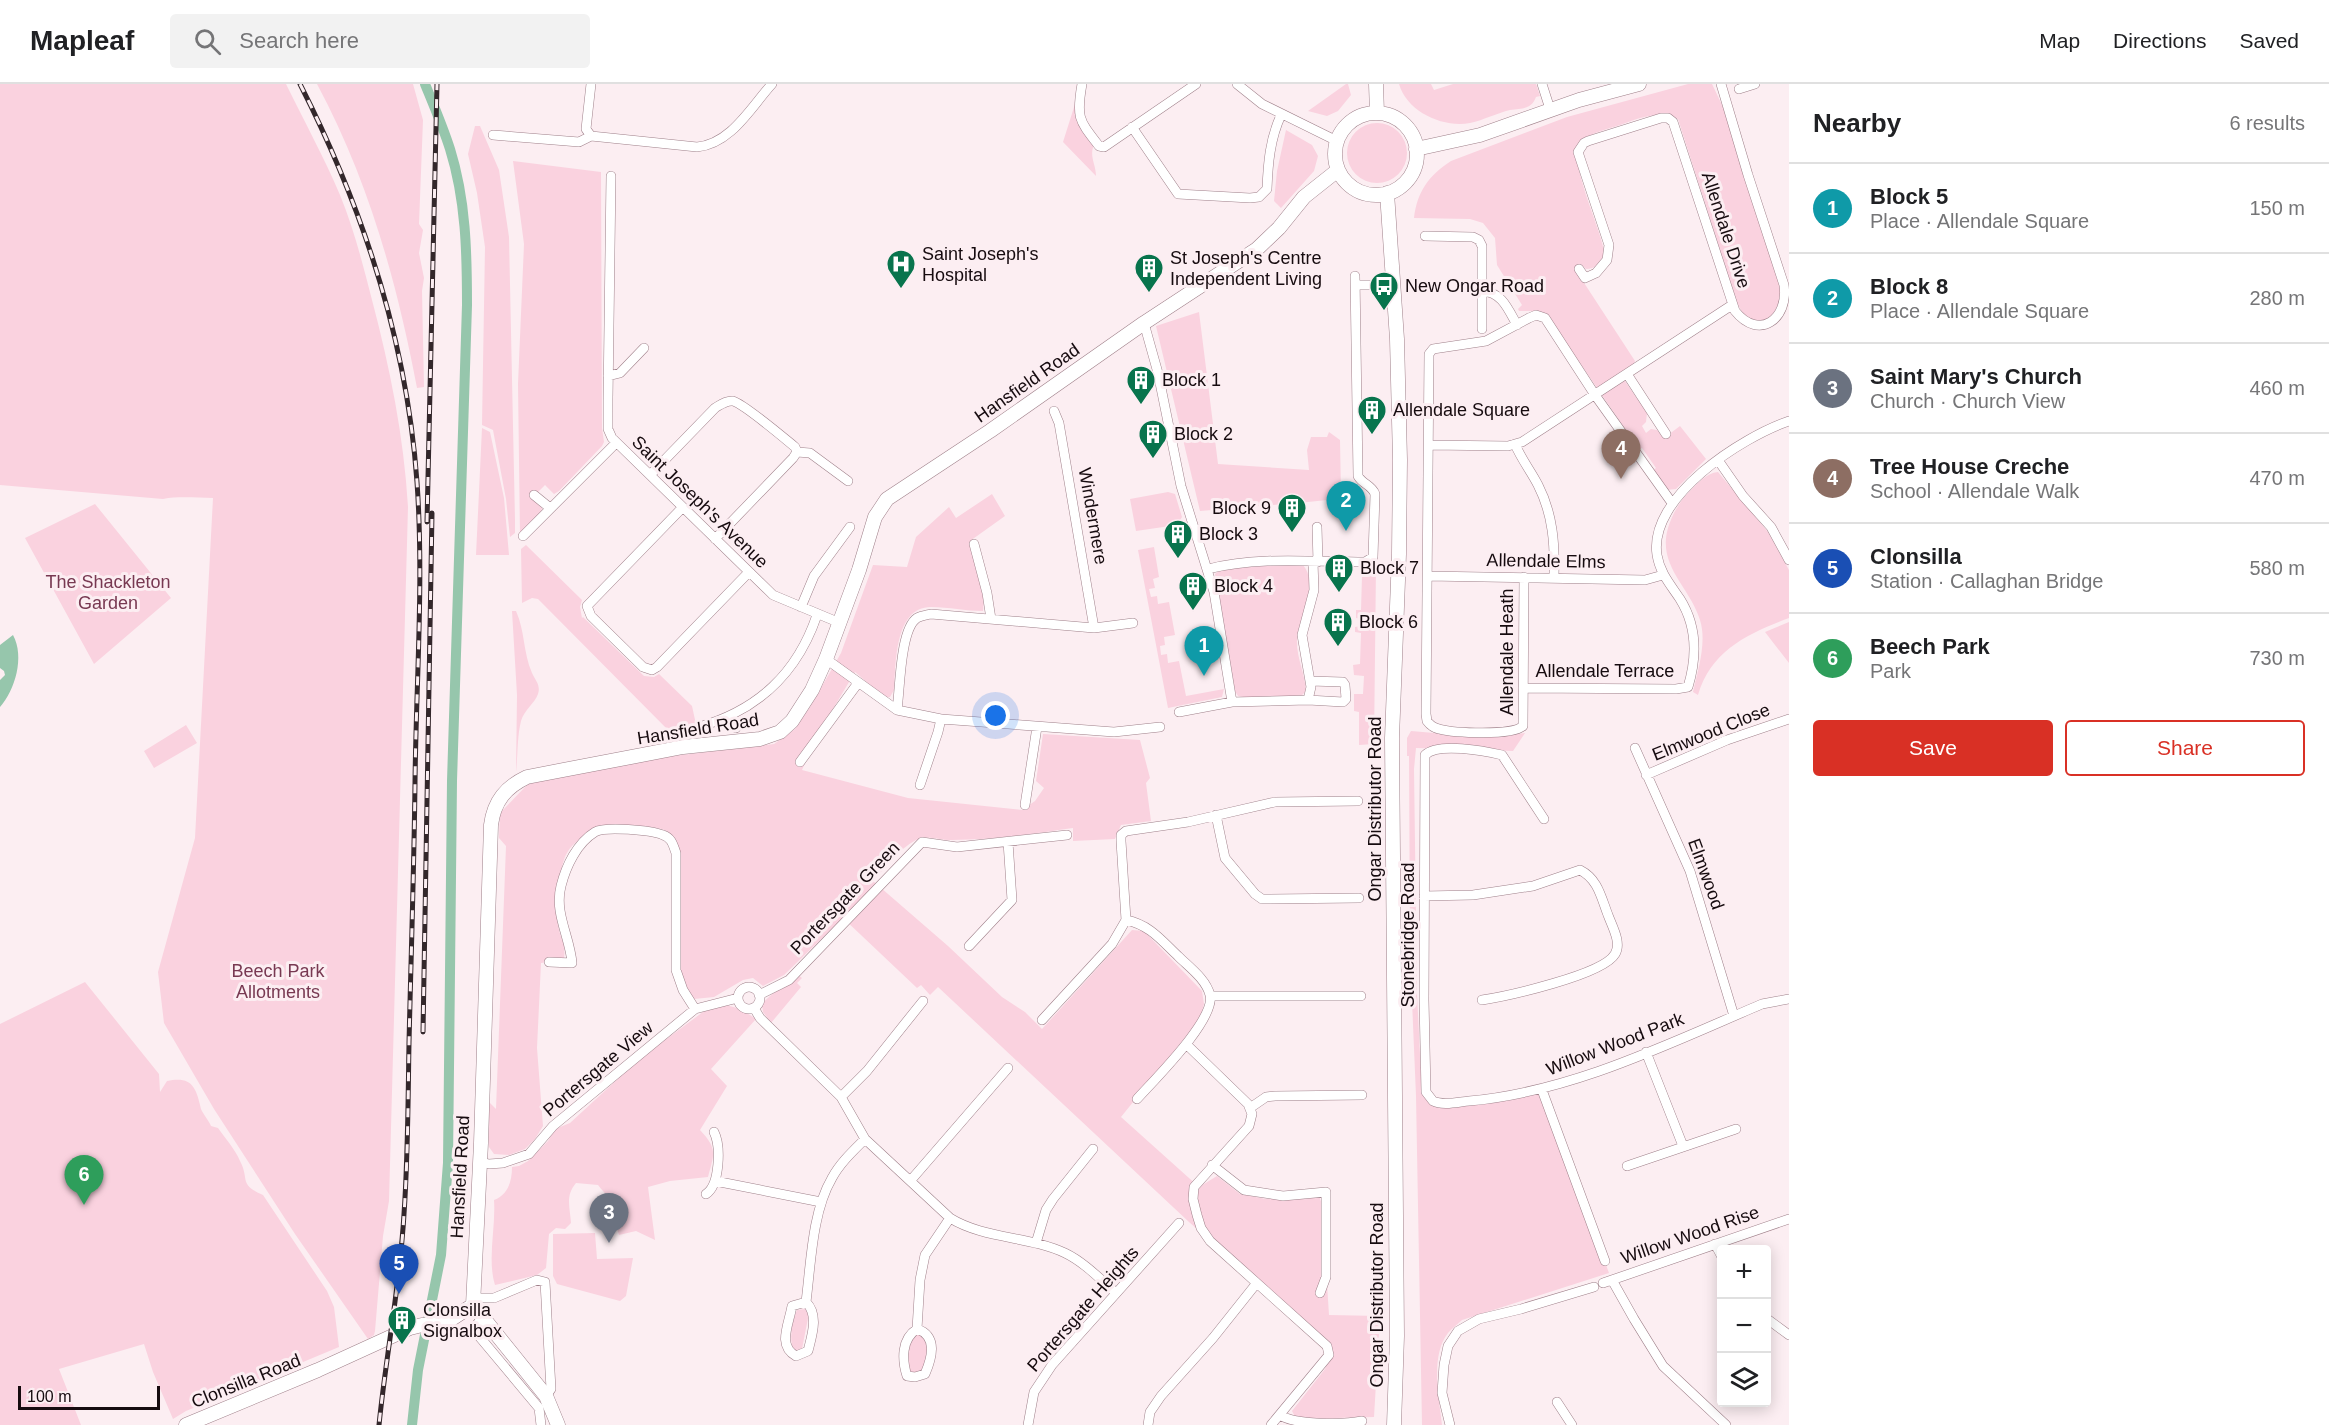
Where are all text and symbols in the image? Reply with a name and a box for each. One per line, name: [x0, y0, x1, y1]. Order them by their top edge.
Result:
search box: [170, 14, 590, 68]
text: Mapleaf: [30, 25, 134, 56]
icon: search: [191, 25, 224, 58]
text: Search here: [239, 28, 359, 53]
text: Map: [2039, 29, 2080, 52]
text: Directions: [2113, 29, 2206, 52]
text: Saved: [2239, 29, 2299, 52]
text: Nearby: [1813, 108, 1901, 138]
text: 6 results: [2229, 112, 2305, 134]
street label: Allendale Drive: [1698, 169, 1754, 291]
text: Block 5: [1870, 184, 1948, 209]
text: 1: [1827, 197, 1838, 219]
text: 150 m: [2249, 197, 2305, 219]
text: Place · Allendale Square: [1870, 210, 2089, 232]
place label: Saint Joseph's Hospital: [922, 244, 1039, 285]
hospital icon: Saint Joseph's Hospital: [885, 248, 917, 290]
place label: St Joseph's Centre Independent Living: [1170, 248, 1322, 289]
building icon: St Joseph's Centre Independent Living: [1133, 252, 1165, 294]
bus stop icon: New Ongar Road: [1368, 270, 1400, 312]
text: Block 8: [1870, 274, 1948, 299]
place label: New Ongar Road: [1405, 276, 1544, 296]
text: 2: [1827, 287, 1838, 309]
text: 280 m: [2249, 287, 2305, 309]
text: Place · Allendale Square: [1870, 300, 2089, 322]
street label: Hansfield Road: [971, 340, 1083, 426]
building icon: Block 1: [1125, 364, 1157, 406]
text: Saint Mary's Church: [1870, 364, 2082, 389]
place label: Block 1: [1162, 370, 1221, 390]
text: 3: [1827, 377, 1838, 399]
text: 460 m: [2249, 377, 2305, 399]
text: Church · Church View: [1870, 390, 2065, 412]
building icon: Allendale Square: [1356, 394, 1388, 436]
place label: Allendale Square: [1393, 400, 1530, 420]
building icon: Block 2: [1137, 418, 1169, 460]
place label: Block 2: [1174, 424, 1233, 444]
pin: 4: [1602, 430, 1640, 479]
street label: Saint Joseph's Avenue: [628, 432, 772, 572]
text: Tree House Creche: [1870, 454, 2069, 479]
street label: Windermere: [1075, 466, 1111, 566]
text: 4: [1827, 467, 1838, 489]
text: 470 m: [2249, 467, 2305, 489]
text: School · Allendale Walk: [1870, 480, 2079, 502]
pin: 2: [1326, 482, 1366, 531]
building icon: Block 9: [1276, 492, 1308, 534]
place label: Block 9: [1212, 498, 1271, 518]
building icon: Block 3: [1162, 518, 1194, 560]
place label: Block 3: [1199, 524, 1258, 544]
text: Clonsilla: [1870, 544, 1962, 569]
street label: Allendale Elms: [1486, 550, 1606, 572]
building icon: Block 7: [1323, 552, 1355, 594]
text: 5: [1827, 557, 1838, 579]
text: 580 m: [2249, 557, 2305, 579]
place label: Block 7: [1360, 558, 1419, 578]
building icon: Block 4: [1177, 570, 1209, 612]
text: Station · Callaghan Bridge: [1870, 570, 2103, 592]
park label: The Shackleton Garden: [45, 572, 171, 613]
place label: Block 4: [1214, 576, 1273, 596]
street label: Allendale Heath: [1497, 588, 1517, 716]
building icon: Block 6: [1322, 606, 1354, 648]
place label: Block 6: [1359, 612, 1418, 632]
pin: 1: [1184, 626, 1224, 676]
text: Beech Park: [1870, 634, 1990, 659]
text: 6: [1827, 647, 1838, 669]
text: 730 m: [2249, 647, 2305, 669]
text: Park: [1870, 660, 1911, 682]
street label: Allendale Terrace: [1536, 661, 1674, 681]
street label: Elmwood Close: [1649, 699, 1773, 765]
your location: [981, 701, 1010, 730]
street label: Hansfield Road: [636, 709, 760, 749]
street label: Ongar Distributor Road: [1365, 716, 1385, 902]
button: Save: [1813, 720, 2053, 776]
button: Share: [2065, 720, 2305, 776]
street label: Elmwood: [1684, 836, 1728, 912]
street label: Portersgate Green: [786, 838, 904, 958]
street label: Stonebridge Road: [1398, 862, 1418, 1008]
park label: Beech Park Allotments: [231, 961, 326, 1002]
street label: Willow Wood Park: [1543, 1008, 1688, 1079]
street label: Portersgate View: [539, 1017, 658, 1121]
street label: Hansfield Road: [447, 1115, 473, 1239]
pin: 6: [64, 1156, 104, 1205]
pin: 3: [590, 1194, 628, 1243]
street label: Ongar Distributor Road: [1367, 1202, 1387, 1388]
street label: Willow Wood Rise: [1618, 1202, 1762, 1268]
street label: Portersgate Heights: [1023, 1242, 1143, 1376]
pin: 5: [380, 1244, 418, 1294]
map controls: [1717, 1245, 1771, 1407]
button: +: [1717, 1245, 1771, 1299]
button: −: [1717, 1299, 1771, 1353]
place label: Clonsilla Signalbox: [423, 1300, 502, 1341]
building icon: Clonsilla Signalbox: [386, 1304, 418, 1346]
street label: Clonsilla Road: [188, 1350, 304, 1412]
button: layers: [1717, 1353, 1771, 1407]
scale bar: [18, 1383, 160, 1410]
text: 100 m: [27, 1388, 71, 1405]

